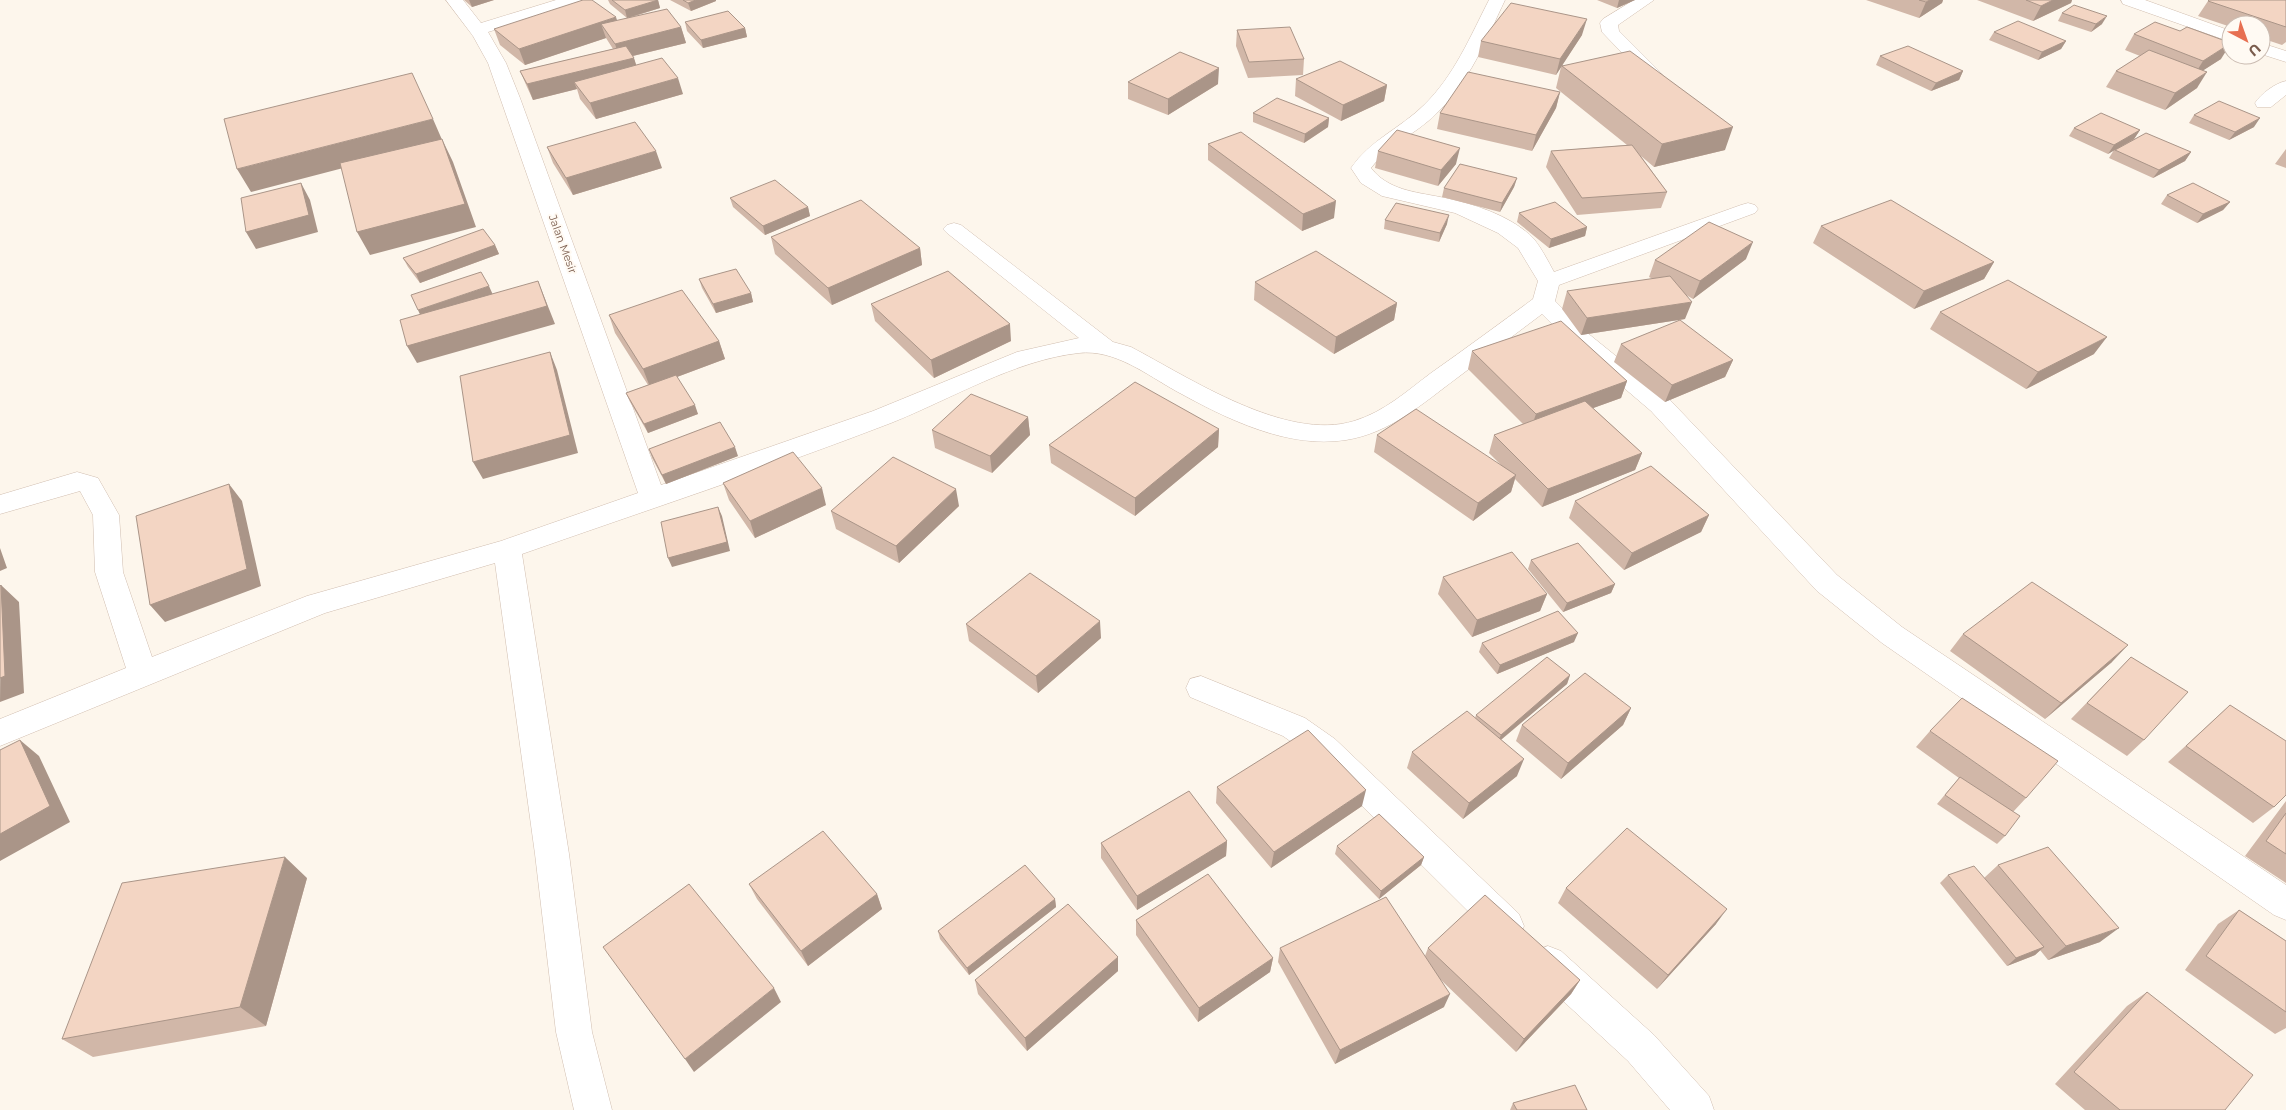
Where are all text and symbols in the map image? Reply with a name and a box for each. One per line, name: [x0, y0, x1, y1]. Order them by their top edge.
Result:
north arrow: [2221, 15, 2271, 65]
text: U: [2244, 39, 2265, 60]
street label: Jalan Mesir: [546, 212, 580, 275]

